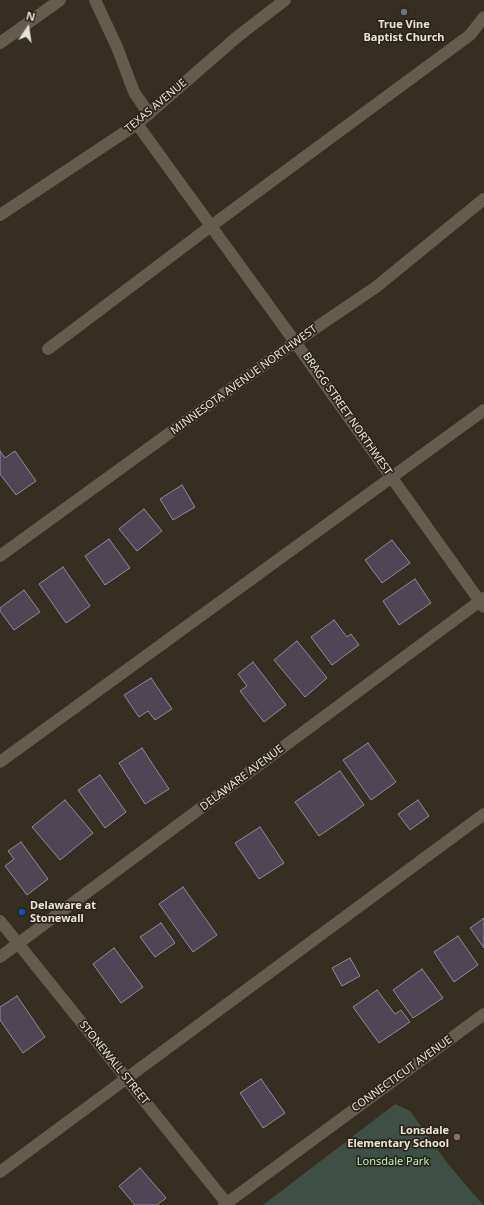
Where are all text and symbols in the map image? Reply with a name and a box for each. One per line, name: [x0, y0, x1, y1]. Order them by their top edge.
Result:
marker: True Vine Baptist Church: [399, 7, 409, 17]
north arrow: [8, 8, 48, 48]
text: N: [25, 8, 37, 24]
place label: True Vine Baptist Church: [364, 18, 444, 44]
street label: TEXAS AVENUE: [122, 76, 190, 136]
street label: MINNESOTA AVENUE NORTHWEST: [168, 323, 320, 437]
street label: BRAGG STREET NORTHWEST: [300, 350, 394, 478]
street label: DELAWARE AVENUE: [198, 742, 286, 814]
place label: Delaware at Stonewall: [30, 899, 96, 925]
marker: Delaware at Stonewall: [17, 907, 27, 917]
street label: STONEWALL STREET: [76, 1019, 152, 1107]
street label: CONNECTICUT AVENUE: [349, 1033, 455, 1115]
place label: Lonsdale Elementary School: [347, 1124, 449, 1150]
marker: Lonsdale Elementary School: [452, 1132, 462, 1142]
park label: Lonsdale Park: [357, 1155, 429, 1169]

